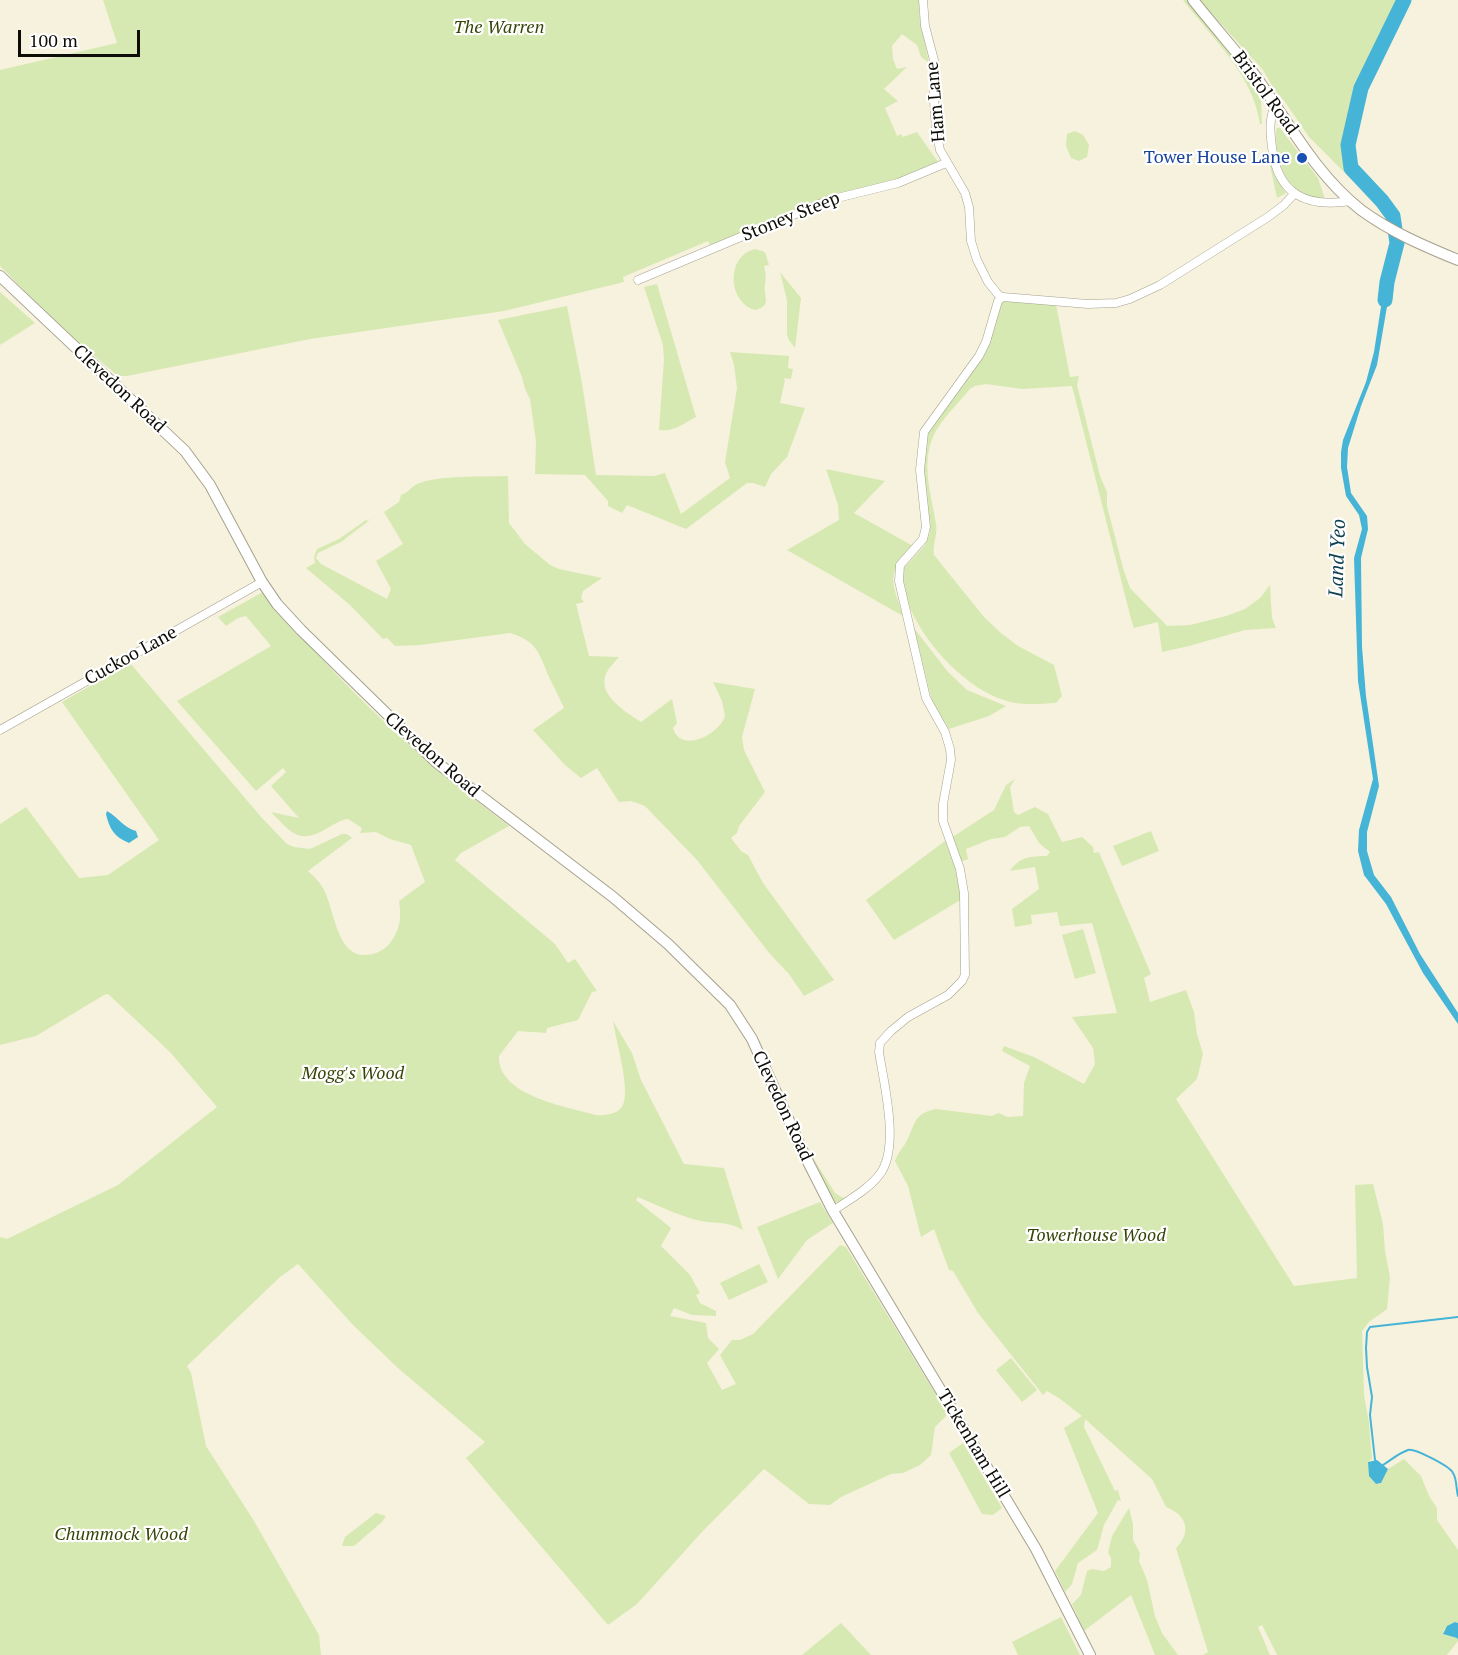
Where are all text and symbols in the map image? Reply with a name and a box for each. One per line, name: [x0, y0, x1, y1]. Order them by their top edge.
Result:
park label: The Warren: [454, 17, 544, 39]
scale bar: [21, 18, 142, 56]
text: 100 m: [29, 28, 78, 52]
street label: Bristol Road: [1228, 47, 1302, 139]
street label: Ham Lane: [922, 61, 950, 143]
place label: Tower House Lane: [1144, 147, 1290, 169]
marker: Tower House Lane: [1295, 151, 1309, 165]
street label: Stoney Steep: [739, 188, 843, 246]
street label: Clevedon Road: [68, 341, 170, 437]
water label: Land Yeo: [1325, 518, 1351, 598]
street label: Cuckoo Lane: [81, 622, 181, 690]
street label: Clevedon Road: [380, 708, 484, 802]
street label: Clevedon Road: [747, 1048, 817, 1164]
park label: Mogg's Wood: [302, 1063, 404, 1085]
park label: Towerhouse Wood: [1026, 1225, 1166, 1247]
street label: Tickenham Hill: [932, 1386, 1014, 1502]
park label: Chummock Wood: [54, 1524, 188, 1546]

